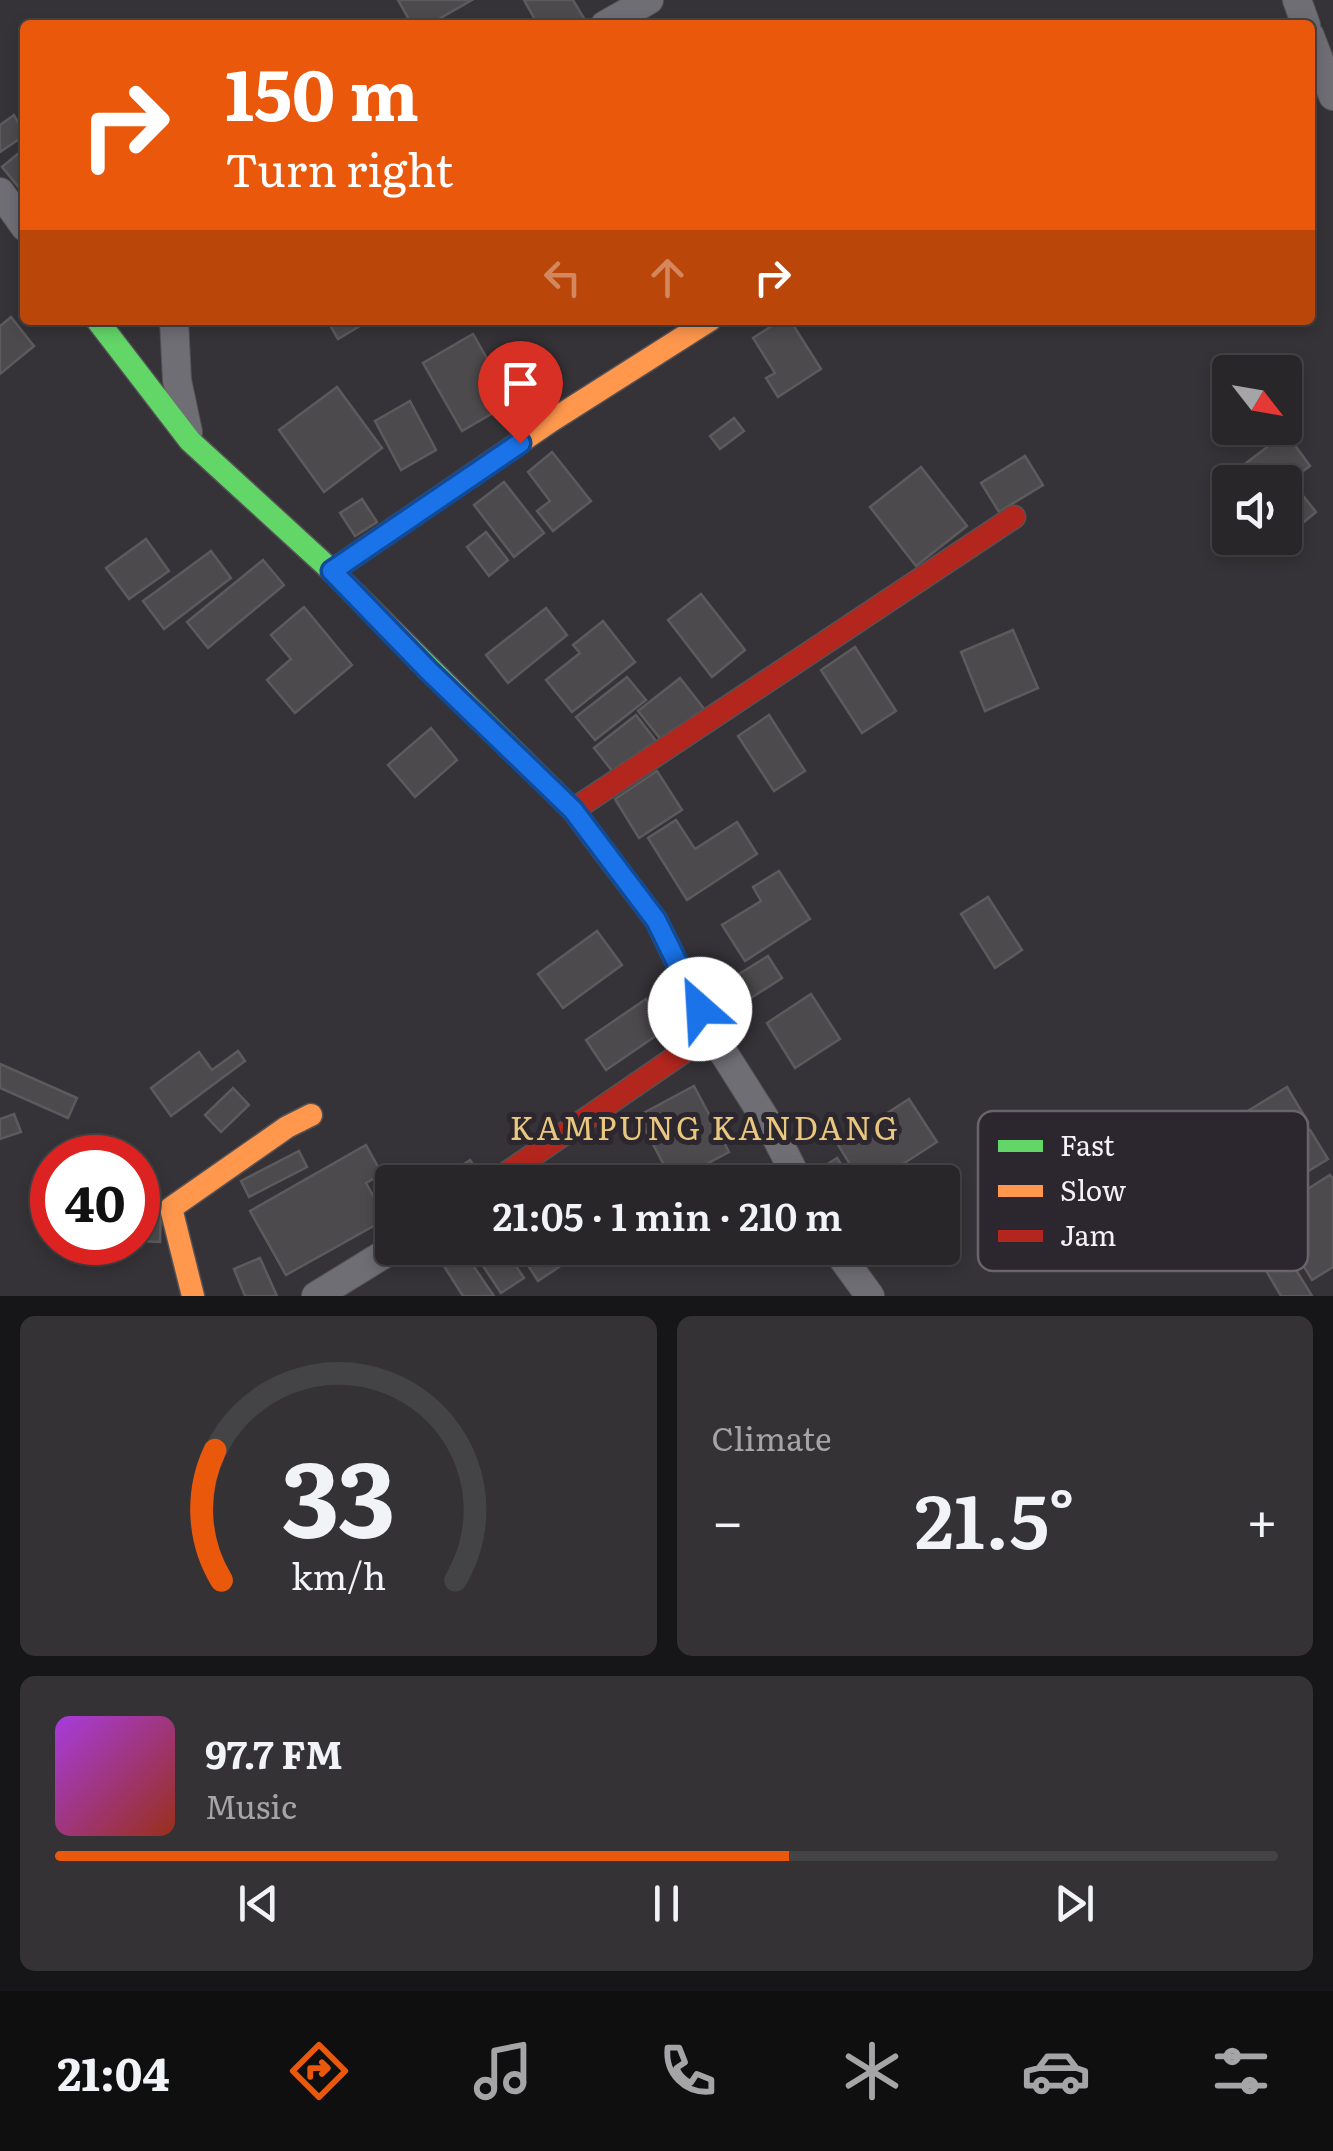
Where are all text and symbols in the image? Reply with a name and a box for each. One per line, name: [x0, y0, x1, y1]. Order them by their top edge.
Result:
text: 150 m: [225, 39, 419, 143]
icon: right: [60, 60, 190, 190]
text: Turn right: [225, 134, 453, 201]
icon: left: [535, 250, 590, 305]
icon: ahead: [640, 250, 695, 305]
icon: right: [745, 250, 800, 305]
pin: [478, 341, 563, 444]
north arrow: [1212, 355, 1302, 445]
map controls: [1212, 355, 1302, 555]
icon: arrive: [493, 356, 548, 411]
button: sound: [1212, 465, 1302, 555]
position arrow: [648, 957, 752, 1061]
district label: KAMPUNG KANDANG: [510, 1102, 900, 1150]
legend: [978, 1111, 1308, 1271]
text: Fast: [1060, 1123, 1115, 1165]
speed limit sign: 40: [30, 1135, 160, 1265]
text: Slow: [1060, 1168, 1126, 1210]
text: 21:05 · 1 min · 210 m: [493, 1186, 842, 1243]
text: Jam: [1060, 1213, 1116, 1255]
text: Climate: [712, 1413, 832, 1461]
text: 33: [281, 1416, 395, 1570]
text: 21.5°: [915, 1461, 1075, 1572]
text: −: [712, 1477, 744, 1559]
text: +: [1246, 1477, 1278, 1559]
text: km/h: [291, 1548, 386, 1601]
text: 97.7 FM: [205, 1724, 343, 1781]
text: Music: [205, 1781, 297, 1829]
icon: previous: [231, 1876, 286, 1931]
icon: pause: [639, 1876, 694, 1931]
icon: next: [1047, 1876, 1102, 1931]
icon: directions: [284, 2036, 354, 2106]
icon: music: [468, 2036, 538, 2106]
icon: phone: [653, 2036, 723, 2106]
icon: climate: [837, 2036, 907, 2106]
icon: car: [1021, 2036, 1091, 2106]
icon: filters: [1206, 2036, 1276, 2106]
text: 21:04: [57, 2038, 170, 2105]

